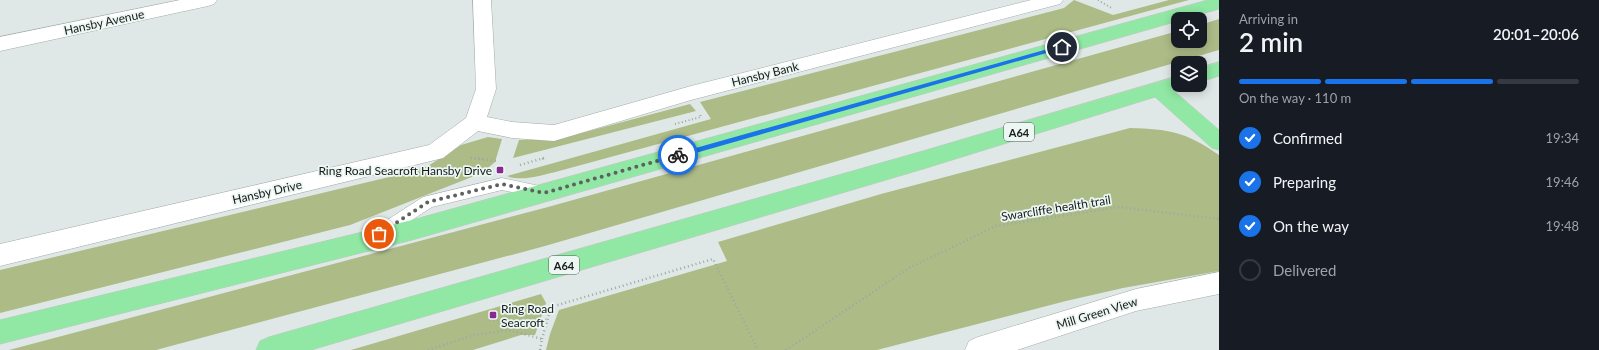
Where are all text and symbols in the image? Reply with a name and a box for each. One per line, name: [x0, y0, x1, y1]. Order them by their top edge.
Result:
street label: Hansby Avenue: [62, 6, 146, 38]
text: Arriving in: [1239, 11, 1298, 27]
map controls: [1171, 12, 1207, 92]
button: locate: [1171, 12, 1207, 48]
text: 20:01–20:06: [1493, 25, 1579, 43]
text: 2 min: [1239, 26, 1303, 58]
pin: [1045, 30, 1079, 64]
icon: home: [1051, 36, 1073, 58]
button: layers: [1171, 56, 1207, 92]
street label: Hansby Bank: [730, 58, 801, 90]
text: On the way · 110 m: [1239, 90, 1351, 106]
road number: A64: [1004, 123, 1034, 141]
icon: check: [1239, 127, 1261, 149]
text: Confirmed: [1273, 129, 1342, 147]
text: 19:34: [1546, 130, 1579, 146]
courier: [658, 135, 698, 175]
icon: bike: [667, 144, 689, 166]
place label: Ring Road Seacroft Hansby Drive: [318, 163, 492, 178]
marker: Ring Road Seacroft Hansby Drive: [495, 165, 505, 175]
icon: check: [1239, 171, 1261, 193]
text: Preparing: [1273, 173, 1336, 191]
text: 19:46: [1546, 174, 1579, 190]
street label: Hansby Drive: [231, 177, 303, 207]
street label: Swarcliffe health trail: [1000, 192, 1112, 224]
icon: check: [1239, 215, 1261, 237]
pin: [362, 217, 396, 251]
text: On the way: [1273, 217, 1349, 235]
text: 19:48: [1546, 218, 1579, 234]
icon: bag: [368, 223, 390, 245]
road number: A64: [549, 256, 579, 274]
text: Delivered: [1273, 261, 1336, 279]
street label: Mill Green View: [1055, 293, 1140, 332]
place label: Ring Road Seacroft: [501, 301, 554, 330]
marker: Ring Road Seacroft: [488, 310, 498, 320]

